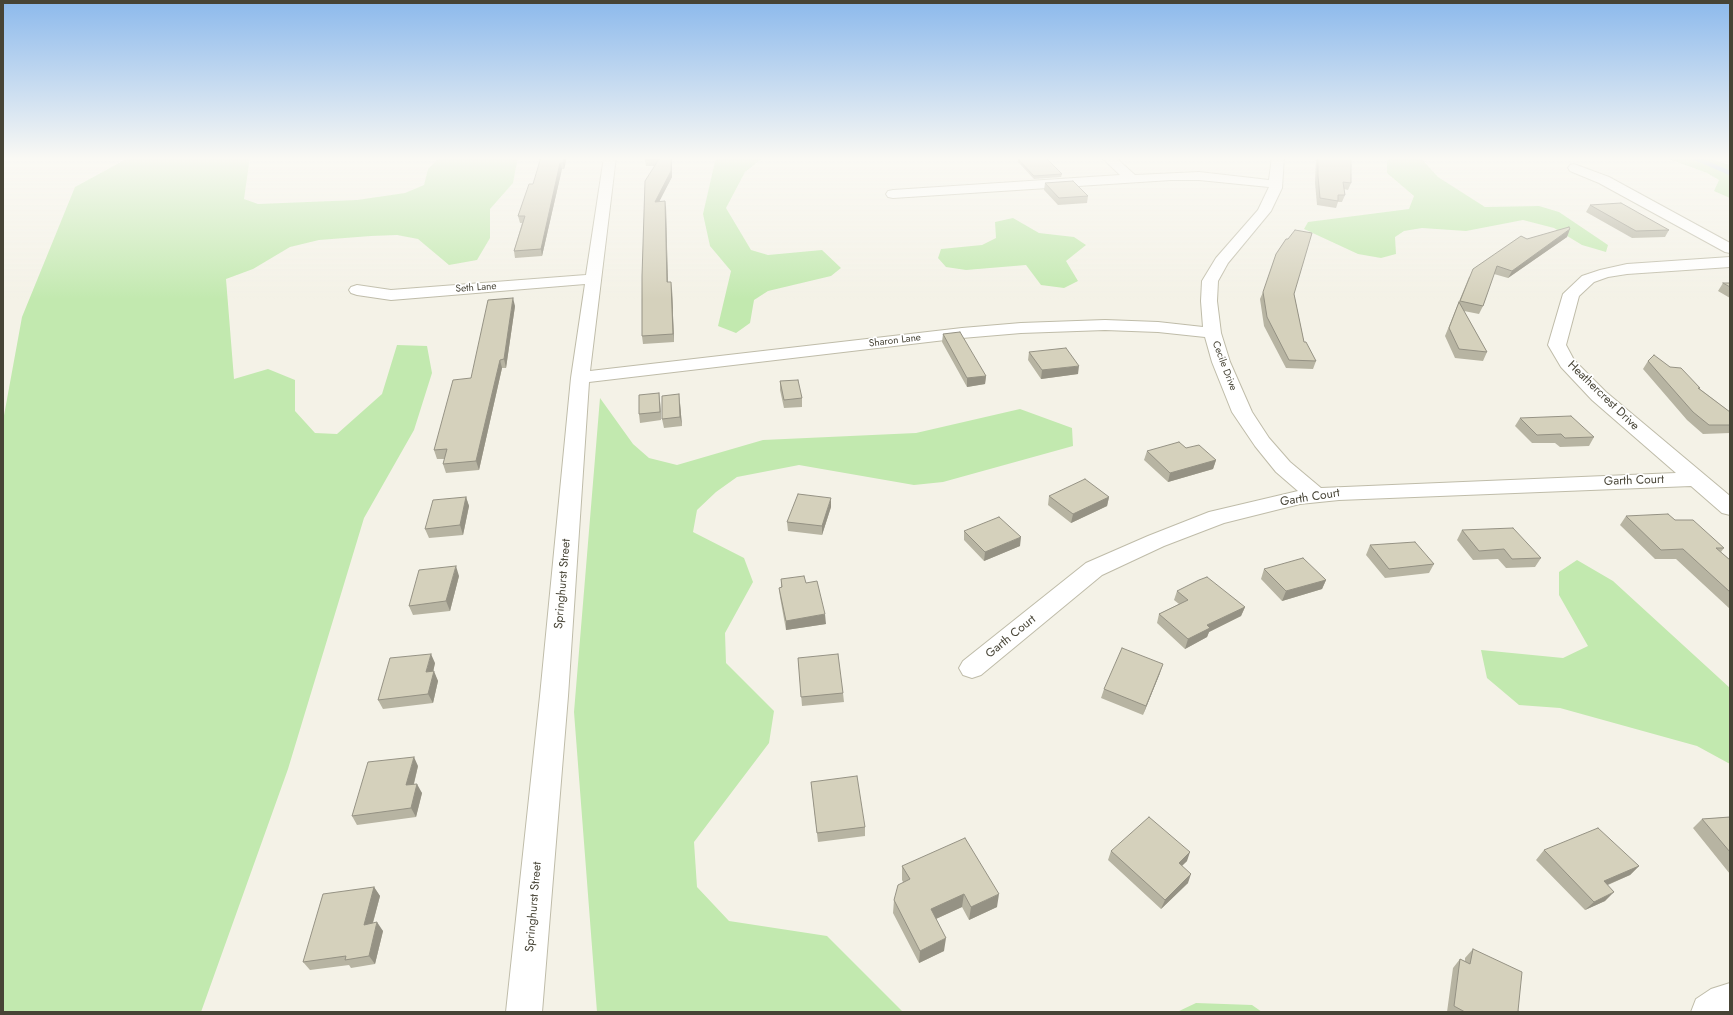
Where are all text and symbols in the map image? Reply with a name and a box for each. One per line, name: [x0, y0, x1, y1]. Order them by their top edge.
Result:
street label: Seth Lane: [455, 281, 497, 295]
street label: Sharon Lane: [868, 332, 922, 350]
street label: Cecile Drive: [1209, 340, 1239, 392]
street label: Heathercrest Drive: [1564, 358, 1642, 434]
street label: Garth Court: [1604, 473, 1664, 489]
street label: Garth Court: [1279, 486, 1341, 510]
street label: Springhurst Street: [552, 538, 574, 630]
street label: Garth Court: [983, 613, 1039, 661]
street label: Springhurst Street: [523, 861, 545, 953]

